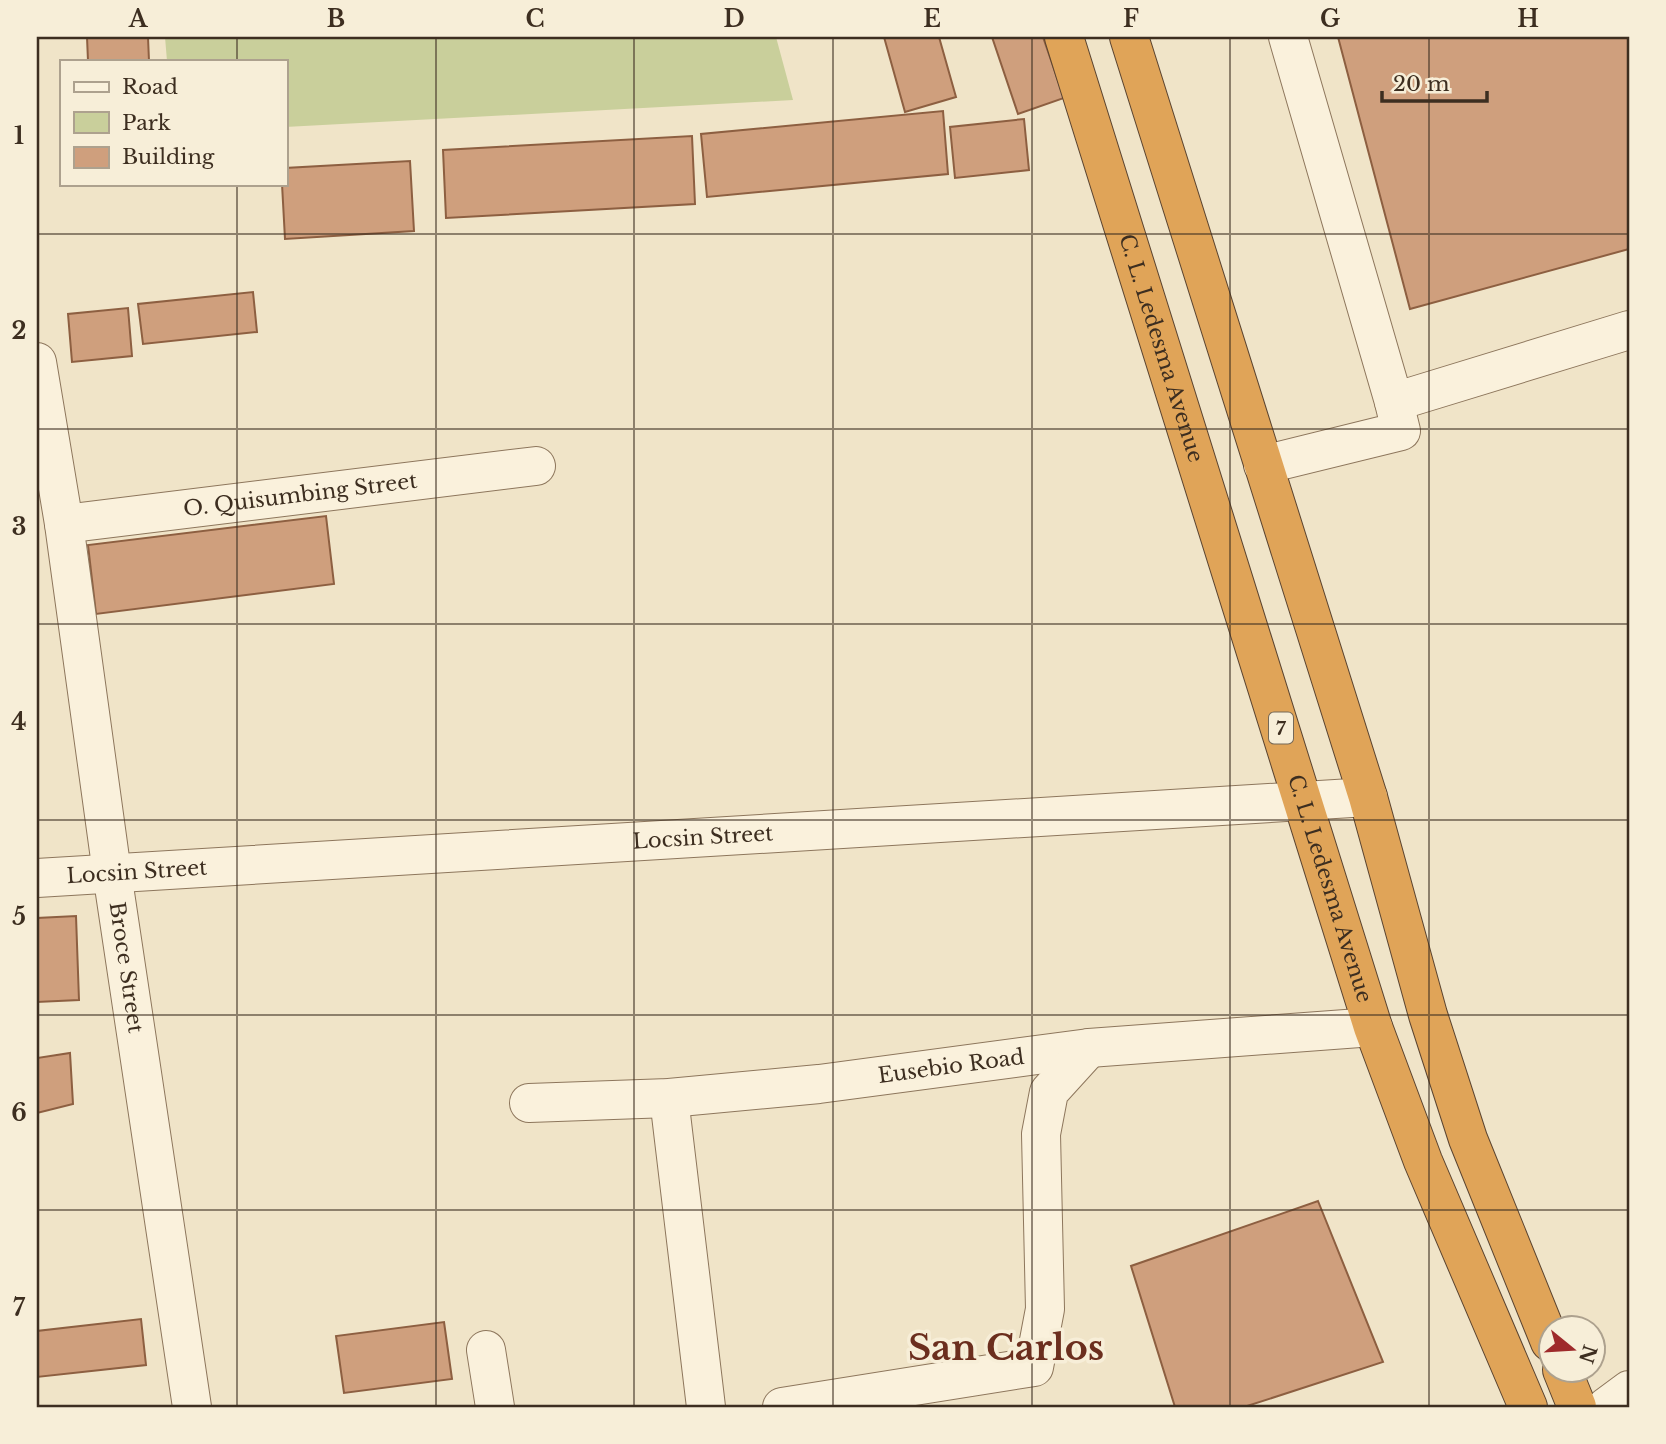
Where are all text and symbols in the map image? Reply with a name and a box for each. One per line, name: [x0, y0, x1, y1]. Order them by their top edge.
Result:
text: A: [128, 5, 149, 33]
text: B: [327, 5, 345, 33]
text: C: [526, 5, 544, 33]
text: D: [723, 5, 745, 33]
text: E: [923, 5, 941, 33]
text: F: [1123, 5, 1139, 33]
text: G: [1320, 5, 1340, 33]
text: H: [1517, 5, 1539, 33]
legend: [60, 60, 287, 186]
scale bar: [1382, 60, 1488, 104]
text: 20 m: [1393, 71, 1450, 97]
text: Road: [122, 74, 178, 100]
text: Park: [122, 110, 171, 136]
text: 1: [14, 122, 24, 150]
text: Building: [122, 144, 215, 170]
street label: C. L. Ledesma Avenue: [1113, 231, 1209, 465]
text: 2: [12, 317, 26, 345]
street label: O. Quisumbing Street: [182, 468, 419, 522]
text: 3: [12, 513, 26, 541]
text: 4: [11, 708, 27, 736]
road number: 7: [1269, 712, 1293, 744]
street label: C. L. Ledesma Avenue: [1282, 771, 1378, 1006]
street label: Locsin Street: [632, 820, 774, 855]
street label: Locsin Street: [66, 855, 208, 889]
street label: Broce Street: [103, 900, 149, 1035]
text: 5: [12, 903, 26, 931]
street label: Eusebio Road: [876, 1044, 1026, 1089]
text: 6: [11, 1099, 27, 1127]
text: 7: [13, 1294, 26, 1322]
north arrow: [1536, 1314, 1606, 1384]
district label: San Carlos: [908, 1326, 1104, 1369]
text: N: [1574, 1342, 1601, 1366]

